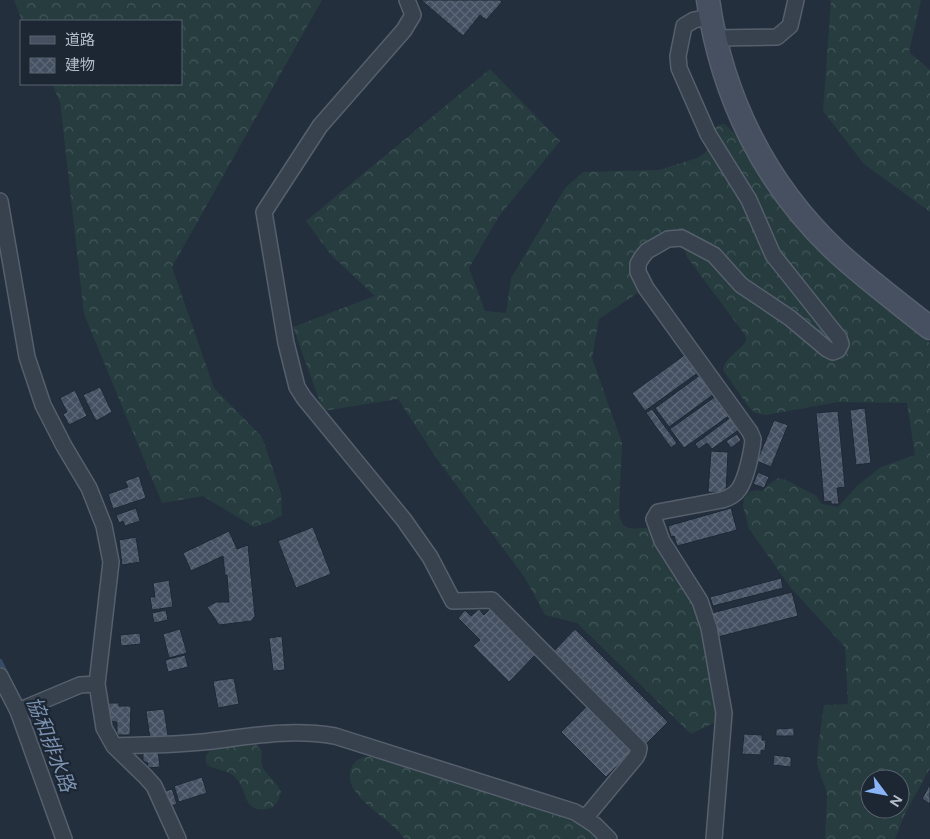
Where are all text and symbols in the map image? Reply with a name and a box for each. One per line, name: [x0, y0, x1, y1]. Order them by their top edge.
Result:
legend: [20, 20, 182, 85]
text: 道路: [65, 31, 95, 49]
text: 建物: [65, 56, 95, 74]
water label: 協和排水路: [22, 693, 81, 797]
north arrow: [860, 769, 910, 819]
text: N: [886, 792, 906, 810]

